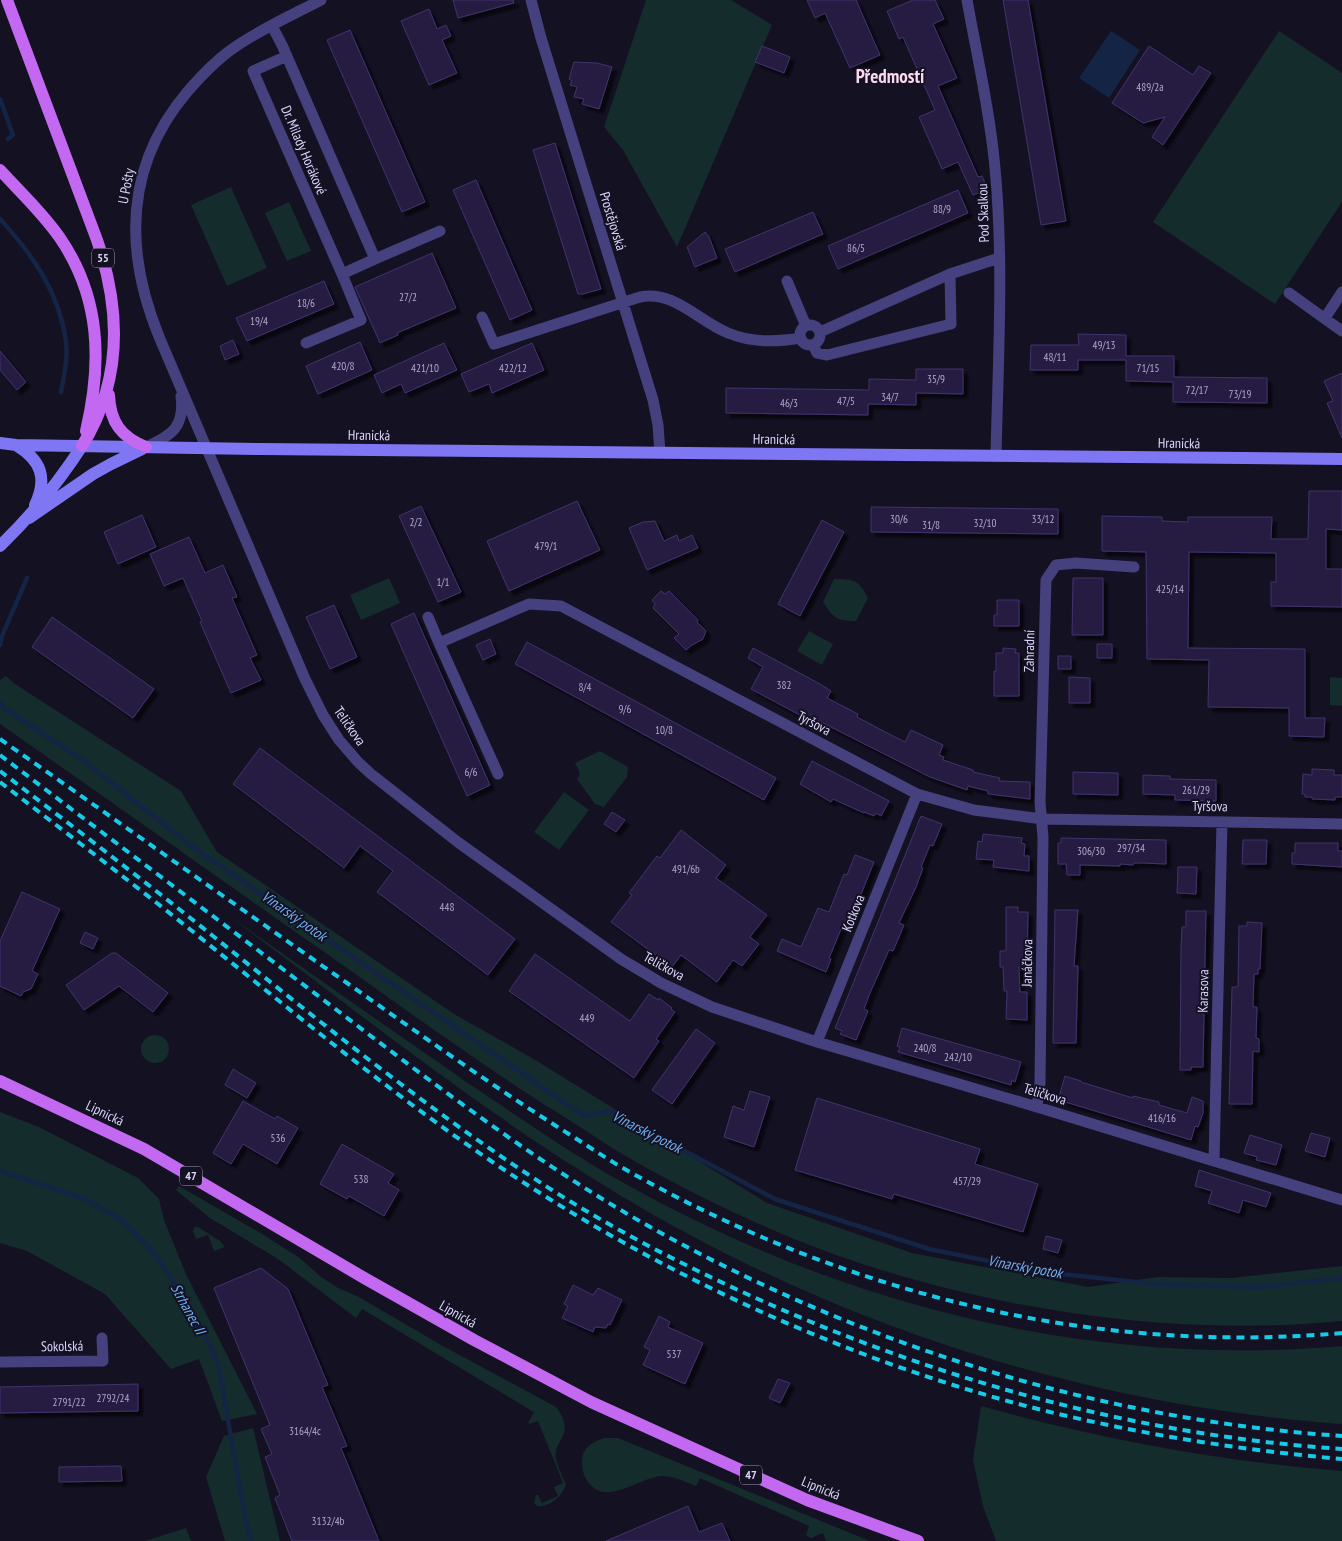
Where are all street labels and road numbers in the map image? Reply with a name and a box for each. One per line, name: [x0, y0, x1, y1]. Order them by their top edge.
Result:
street label: Dr. Milady Horákové: [277, 103, 331, 197]
street label: U Pošty: [114, 166, 138, 205]
street label: Pod Skalkou: [973, 183, 993, 243]
street label: Prostějovská: [596, 190, 630, 252]
road number: 55: [92, 248, 114, 268]
street label: Hranická: [348, 426, 390, 444]
street label: Hranická: [753, 430, 795, 448]
street label: Hranická: [1158, 434, 1200, 452]
street label: Zahradní: [1020, 630, 1038, 672]
street label: Teličkova: [330, 703, 370, 749]
street label: Tyršova: [794, 707, 834, 739]
street label: Tyršova: [1192, 797, 1228, 815]
street label: Kotkova: [837, 892, 869, 934]
street label: Janáčkova: [1018, 939, 1036, 988]
street label: Teličkova: [640, 947, 688, 985]
street label: Karasova: [1194, 969, 1212, 1013]
street label: Teličkova: [1021, 1079, 1069, 1109]
street label: Lipnická: [83, 1096, 127, 1130]
road number: 47: [180, 1166, 202, 1186]
street label: Lipnická: [436, 1296, 480, 1332]
street label: Sokolská: [41, 1337, 83, 1355]
road number: 47: [740, 1466, 762, 1484]
street label: Lipnická: [799, 1472, 843, 1504]

